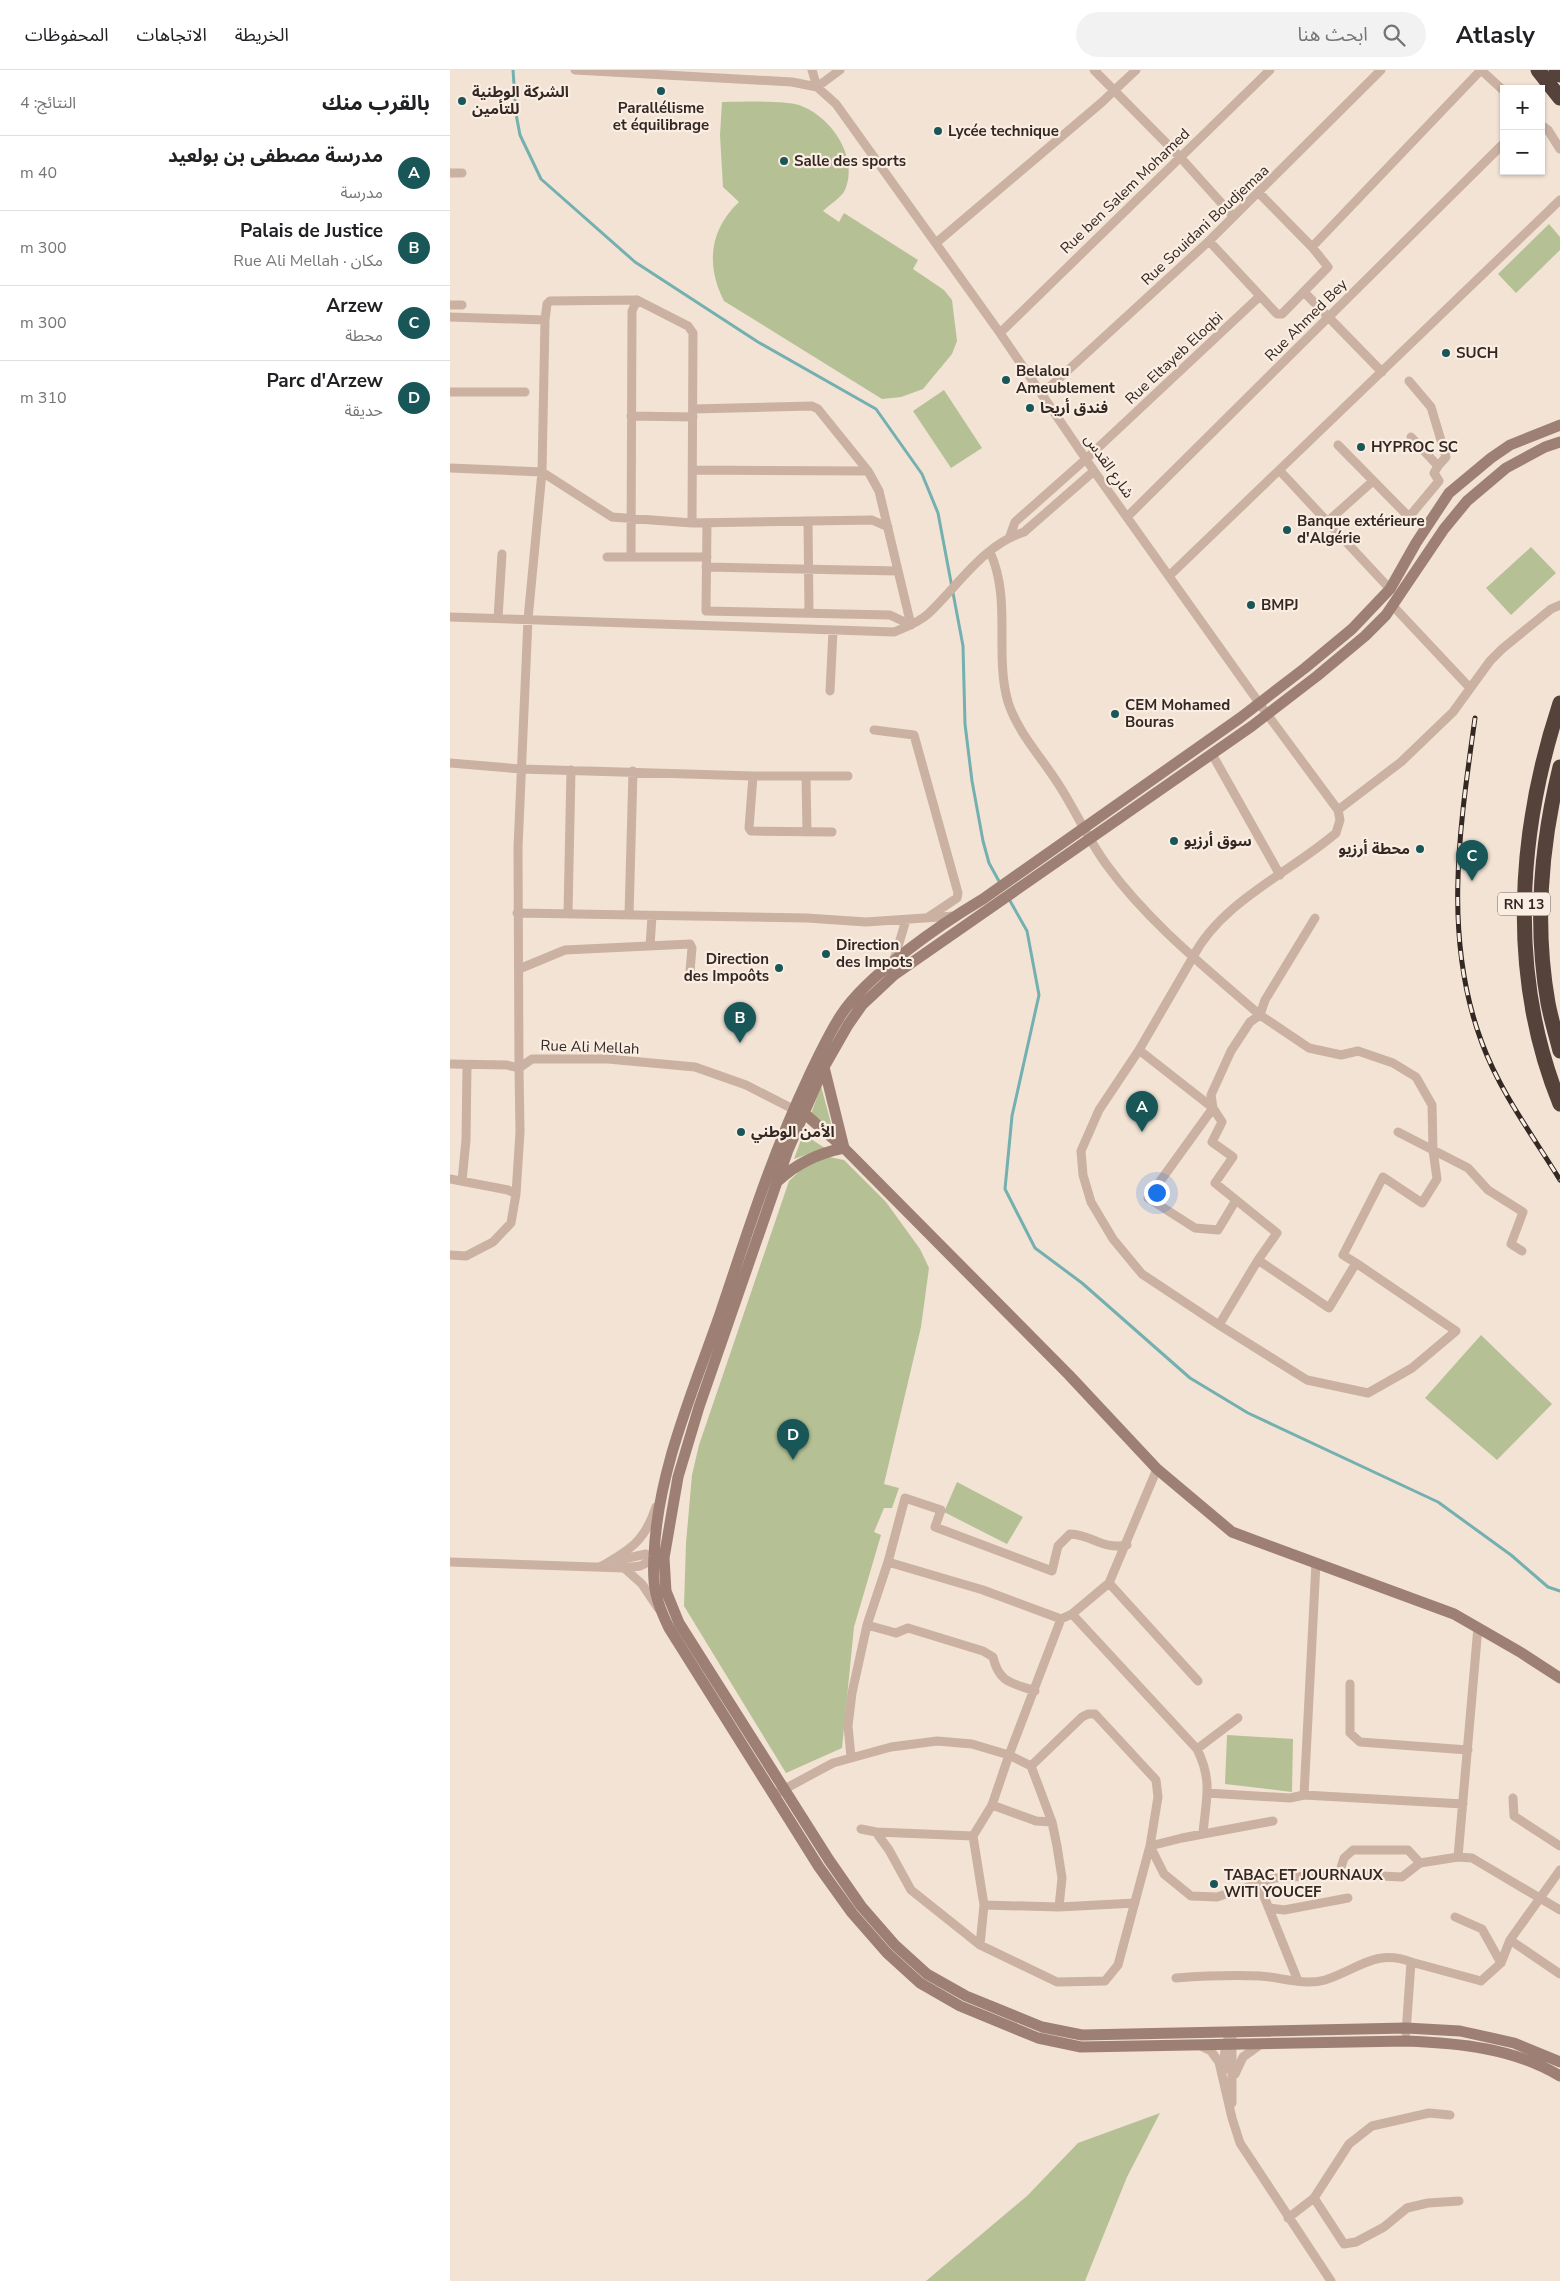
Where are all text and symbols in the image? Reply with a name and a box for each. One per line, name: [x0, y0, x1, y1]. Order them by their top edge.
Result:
search box: [1076, 12, 1426, 57]
text: Atlasly: [1456, 19, 1535, 51]
icon: search: [1380, 21, 1408, 49]
text: ابحث هنا: [1297, 22, 1368, 48]
text: المحفوظات: [25, 23, 109, 47]
text: الاتجاهات: [137, 23, 207, 47]
text: الخريطة: [235, 23, 289, 47]
place label: الشركة الوطنية للتأمين: [472, 82, 569, 119]
marker: Parallélisme et équilibrage: [655, 85, 667, 97]
map controls: [1500, 85, 1545, 175]
button: +: [1500, 85, 1545, 130]
text: بالقرب منك: [322, 89, 430, 117]
text: النتائج: 4: [20, 92, 76, 114]
marker: الشركة الوطنية للتأمين: [456, 95, 468, 107]
place label: Parallélisme et équilibrage: [613, 98, 709, 135]
place label: Lycée technique: [948, 121, 1059, 141]
street label: Rue ben Salem Mohamed: [1056, 124, 1194, 258]
marker: Lycée technique: [932, 125, 944, 137]
button: −: [1500, 130, 1545, 175]
text: مدرسة مصطفى بن بولعيد: [168, 143, 383, 169]
place label: Salle des sports: [794, 151, 906, 171]
marker: Salle des sports: [778, 155, 790, 167]
street label: Rue Souidani Boudjemaa: [1137, 160, 1273, 290]
text: 40 m: [20, 162, 57, 184]
text: A: [408, 162, 420, 184]
text: مدرسة: [340, 182, 383, 204]
text: Palais de Justice: [240, 218, 383, 244]
text: 300 m: [20, 237, 67, 259]
text: B: [409, 237, 420, 259]
text: مكان · Rue Ali Mellah: [233, 250, 383, 272]
street label: Rue Ahmed Bey: [1260, 274, 1352, 366]
text: Arzew: [326, 293, 383, 319]
street label: Rue Eltayeb Eloqbi: [1121, 307, 1227, 409]
text: 300 m: [20, 312, 67, 334]
text: C: [409, 312, 419, 334]
text: محطة: [345, 325, 383, 347]
place label: SUCH: [1456, 343, 1498, 363]
marker: SUCH: [1440, 347, 1452, 359]
place label: Belalou Ameublement: [1016, 361, 1115, 398]
text: Parc d'Arzew: [266, 368, 383, 394]
marker: Belalou Ameublement: [1000, 374, 1012, 386]
text: 310 m: [20, 387, 67, 409]
text: D: [408, 387, 420, 409]
place label: فندق أريحا: [1040, 398, 1108, 418]
text: حديقة: [345, 400, 383, 422]
marker: فندق أريحا: [1024, 402, 1036, 414]
street label: شارع القدس: [1078, 430, 1139, 503]
place label: HYPROC SC: [1371, 437, 1458, 457]
marker: HYPROC SC: [1355, 441, 1367, 453]
place label: Banque extérieure d'Algérie: [1297, 511, 1425, 548]
marker: Banque extérieure d'Algérie: [1281, 524, 1293, 536]
place label: BMPJ: [1261, 595, 1298, 615]
marker: BMPJ: [1245, 599, 1257, 611]
place label: CEM Mohamed Bouras: [1125, 695, 1230, 732]
marker: CEM Mohamed Bouras: [1109, 708, 1121, 720]
place label: سوق أرزيو: [1184, 831, 1252, 851]
marker: سوق أرزيو: [1168, 835, 1180, 847]
place label: محطة أرزيو: [1339, 839, 1410, 859]
pin: C: [1456, 840, 1488, 881]
marker: محطة أرزيو: [1414, 843, 1426, 855]
road number: RN 13: [1498, 892, 1550, 916]
place label: Direction des Impots: [836, 935, 913, 972]
marker: Direction des Impots: [820, 948, 832, 960]
place label: Direction des Impoôts: [684, 949, 769, 986]
marker: Direction des Impoôts: [773, 962, 785, 974]
pin: B: [724, 1002, 756, 1043]
street label: Rue Ali Mellah: [540, 1035, 640, 1059]
pin: A: [1126, 1091, 1158, 1132]
place label: الأمن الوطني: [751, 1122, 835, 1143]
marker: الأمن الوطني: [735, 1126, 747, 1138]
your location: [1144, 1180, 1170, 1206]
pin: D: [777, 1419, 809, 1460]
place label: TABAC ET JOURNAUX WITI YOUCEF: [1224, 1865, 1384, 1902]
marker: TABAC ET JOURNAUX WITI YOUCEF: [1208, 1878, 1220, 1890]

